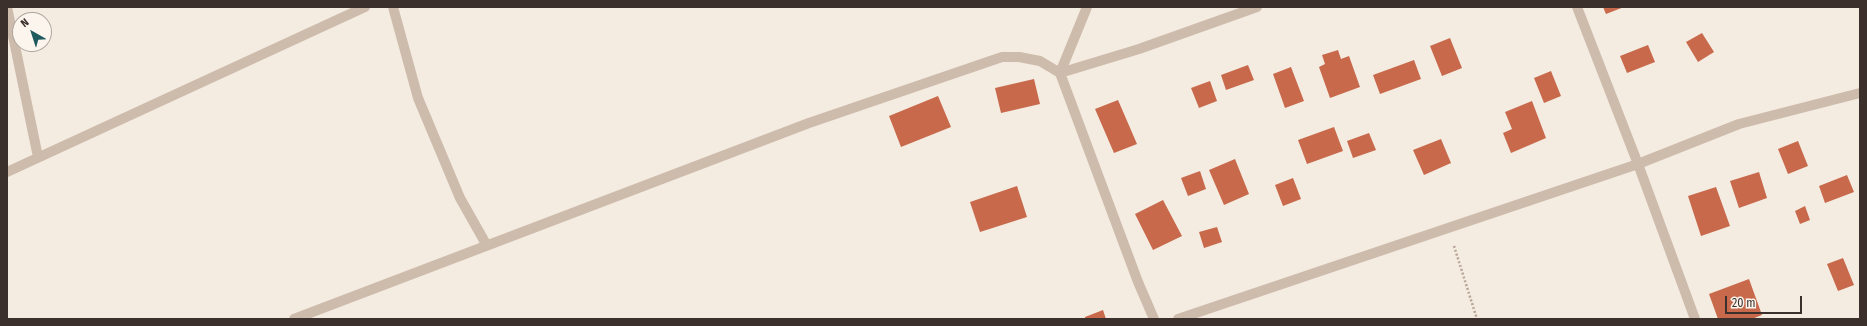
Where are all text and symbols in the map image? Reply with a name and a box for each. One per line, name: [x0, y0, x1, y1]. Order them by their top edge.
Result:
north arrow: [12, 12, 52, 52]
text: N: [18, 16, 31, 30]
scale bar: [1727, 288, 1804, 314]
text: 20 m: [1732, 296, 1756, 310]

